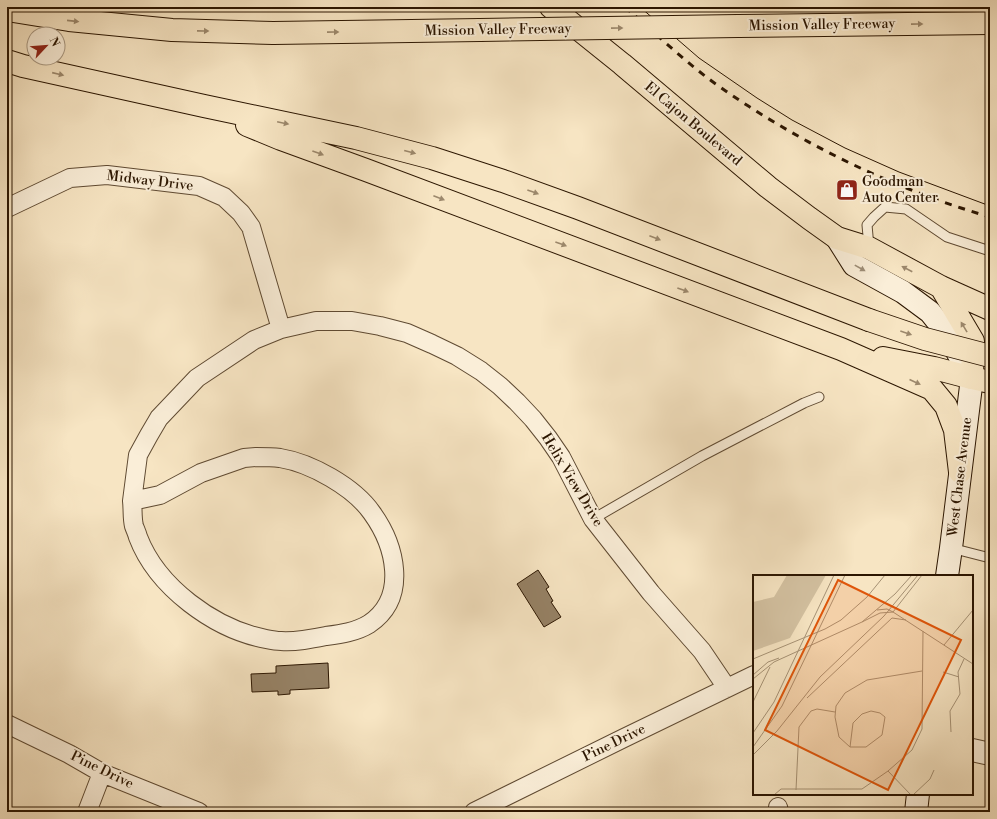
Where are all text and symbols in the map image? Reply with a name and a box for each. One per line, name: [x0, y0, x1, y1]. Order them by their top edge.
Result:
street label: Mission Valley Freeway: [749, 15, 896, 35]
one-way arrow: [67, 17, 79, 24]
street label: Mission Valley Freeway: [425, 20, 572, 40]
one-way arrow: [911, 21, 924, 27]
one-way arrow: [611, 25, 624, 31]
north arrow: [26, 26, 66, 66]
one-way arrow: [197, 28, 210, 34]
one-way arrow: [327, 29, 340, 35]
text: N: [46, 35, 62, 49]
one-way arrow: [52, 71, 65, 77]
street label: El Cajon Boulevard: [641, 78, 745, 170]
one-way arrow: [277, 120, 289, 126]
one-way arrow: [404, 149, 416, 155]
one-way arrow: [312, 150, 324, 156]
street label: Midway Drive: [106, 167, 194, 195]
place label: Goodman Auto Center: [861, 173, 938, 207]
shop icon: Goodman Auto Center: [834, 177, 860, 203]
one-way arrow: [528, 189, 540, 195]
one-way arrow: [434, 196, 446, 202]
one-way arrow: [649, 236, 661, 242]
one-way arrow: [555, 242, 567, 248]
one-way arrow: [854, 265, 866, 272]
one-way arrow: [901, 265, 912, 272]
one-way arrow: [677, 287, 689, 293]
one-way arrow: [961, 321, 968, 333]
one-way arrow: [900, 330, 912, 336]
one-way arrow: [909, 379, 921, 385]
street label: West Chase Avenue: [944, 416, 976, 539]
street label: Helix View Drive: [537, 430, 607, 530]
inset map: [753, 575, 973, 795]
street label: Pine Drive: [579, 720, 649, 766]
street label: Pine Drive: [67, 747, 137, 793]

